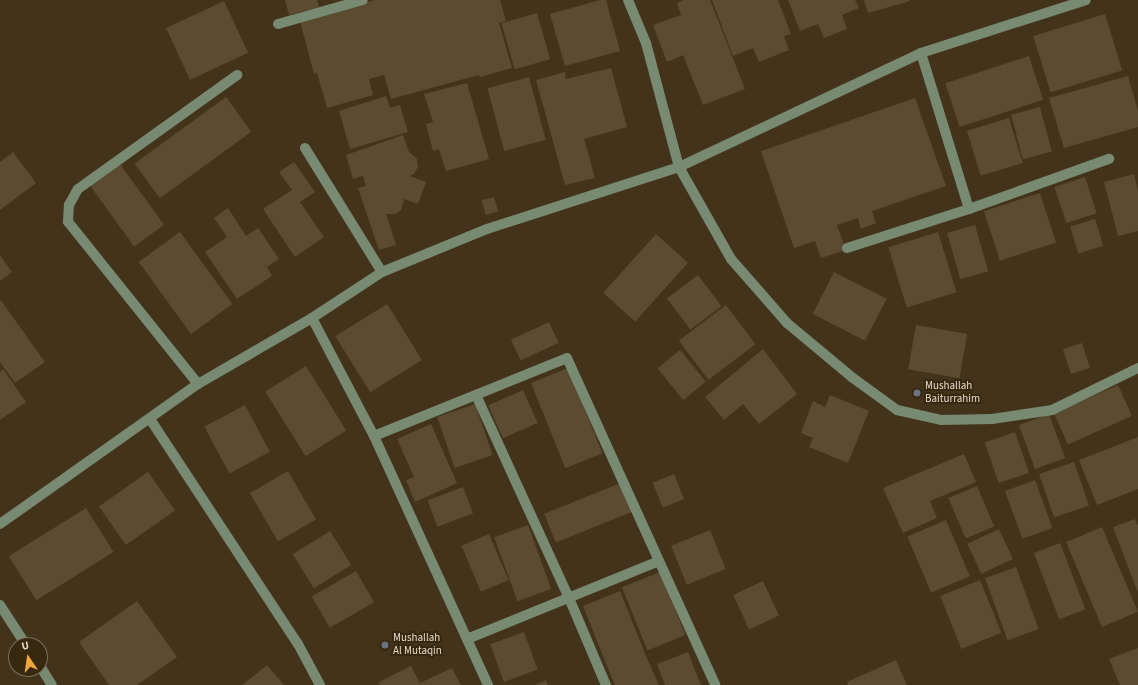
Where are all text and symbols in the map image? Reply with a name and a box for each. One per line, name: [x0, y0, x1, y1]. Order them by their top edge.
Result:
place label: Mushallah Baiturrahim: [925, 380, 980, 406]
marker: Mushallah Baiturrahim: [912, 388, 922, 398]
place label: Mushallah Al Mutaqin: [393, 632, 442, 658]
north arrow: [8, 637, 48, 677]
text: U: [20, 638, 31, 654]
marker: Mushallah Al Mutaqin: [380, 640, 390, 650]

